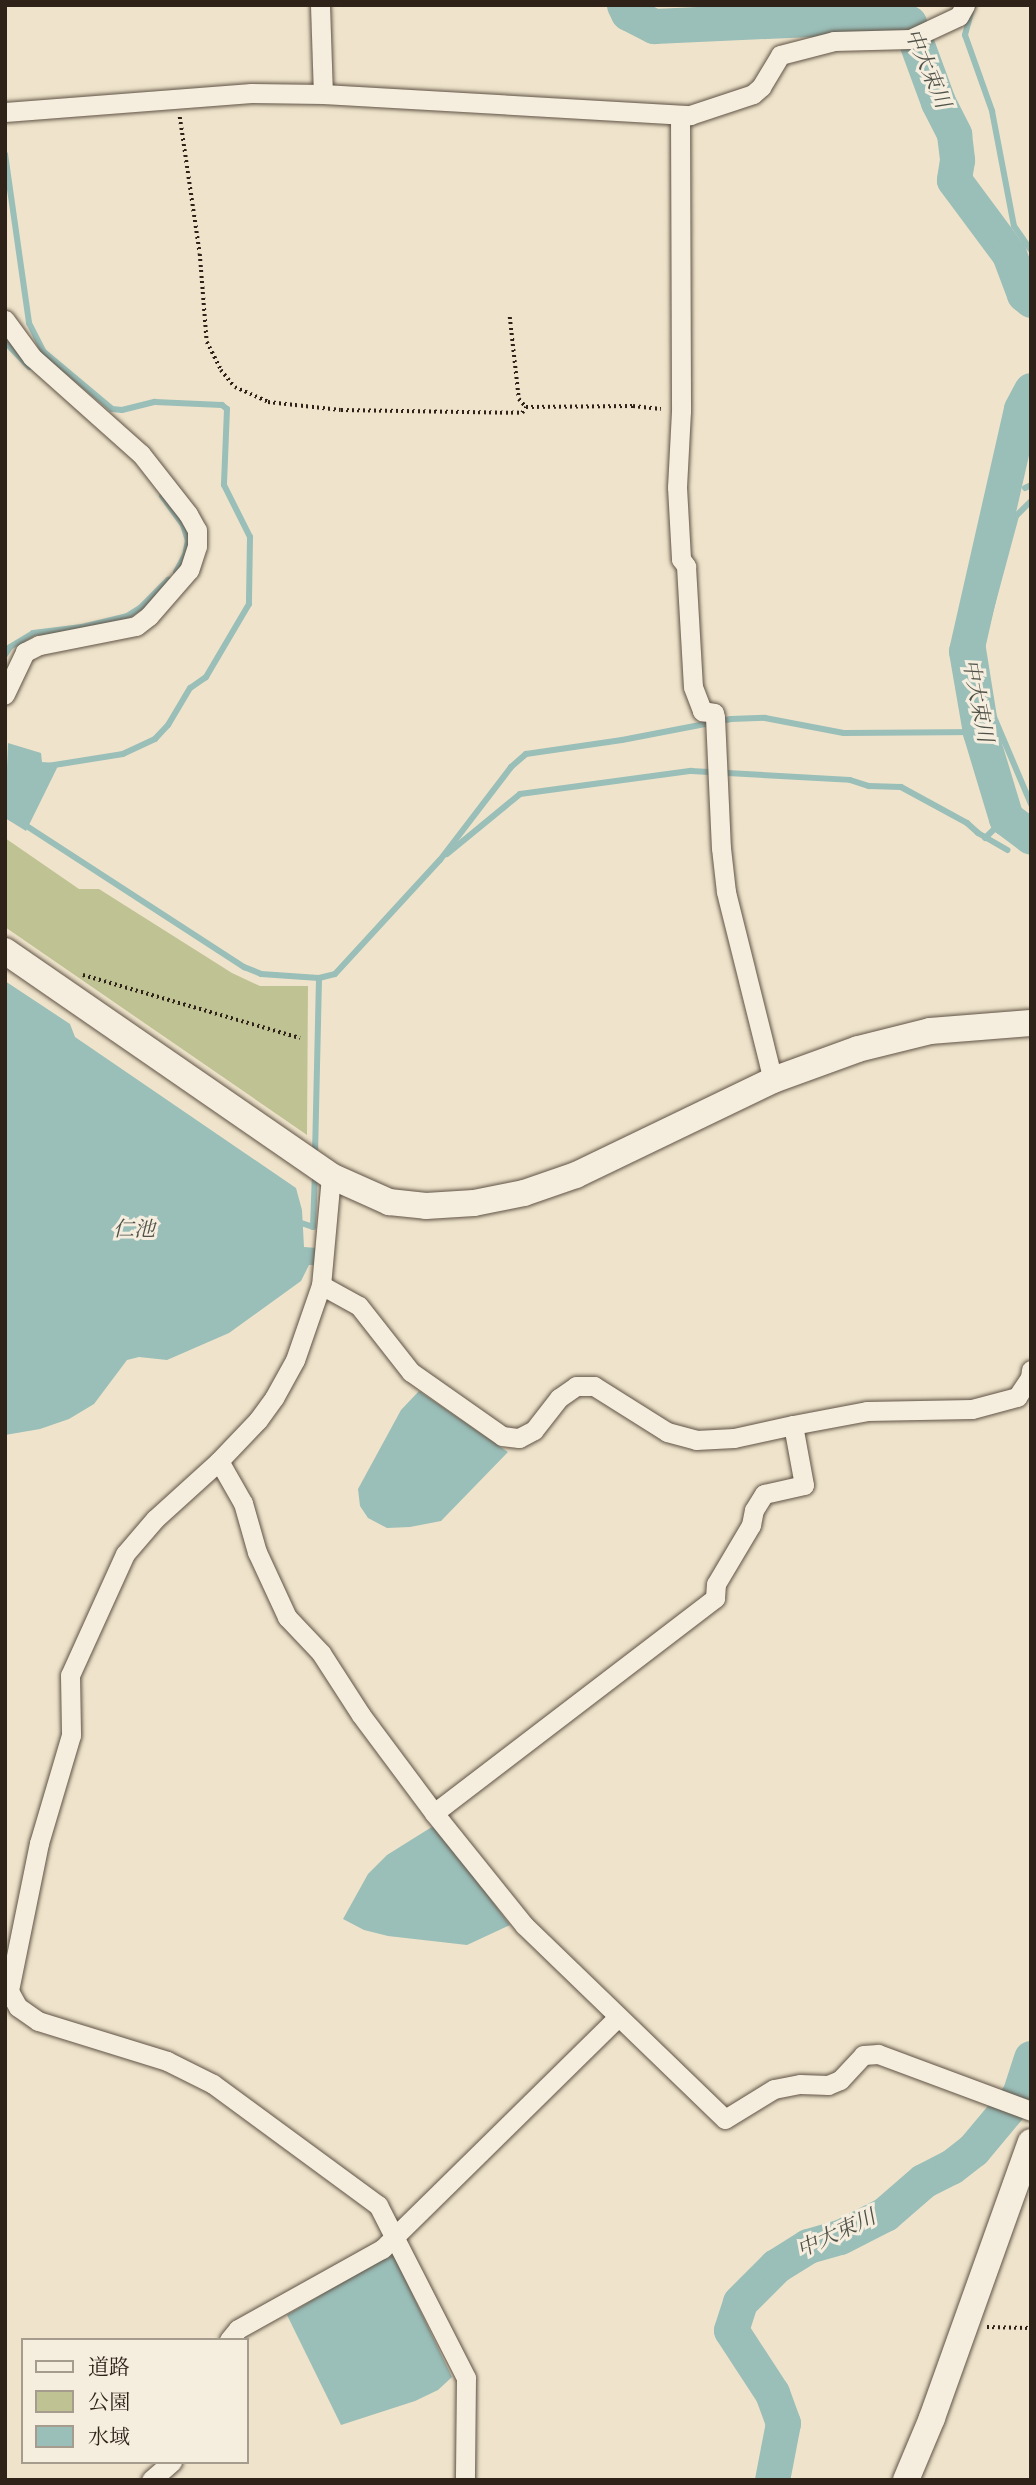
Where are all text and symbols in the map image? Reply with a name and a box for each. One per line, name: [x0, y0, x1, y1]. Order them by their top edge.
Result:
water label: 中大束川: [898, 25, 954, 113]
water label: 中大束川: [956, 657, 996, 745]
water label: 仁池: [113, 1218, 155, 1244]
water label: 中大束川: [794, 2206, 880, 2264]
legend: [21, 2338, 248, 2464]
text: 道路: [88, 2354, 130, 2383]
text: 公園: [88, 2389, 130, 2418]
text: 水域: [88, 2424, 130, 2453]

